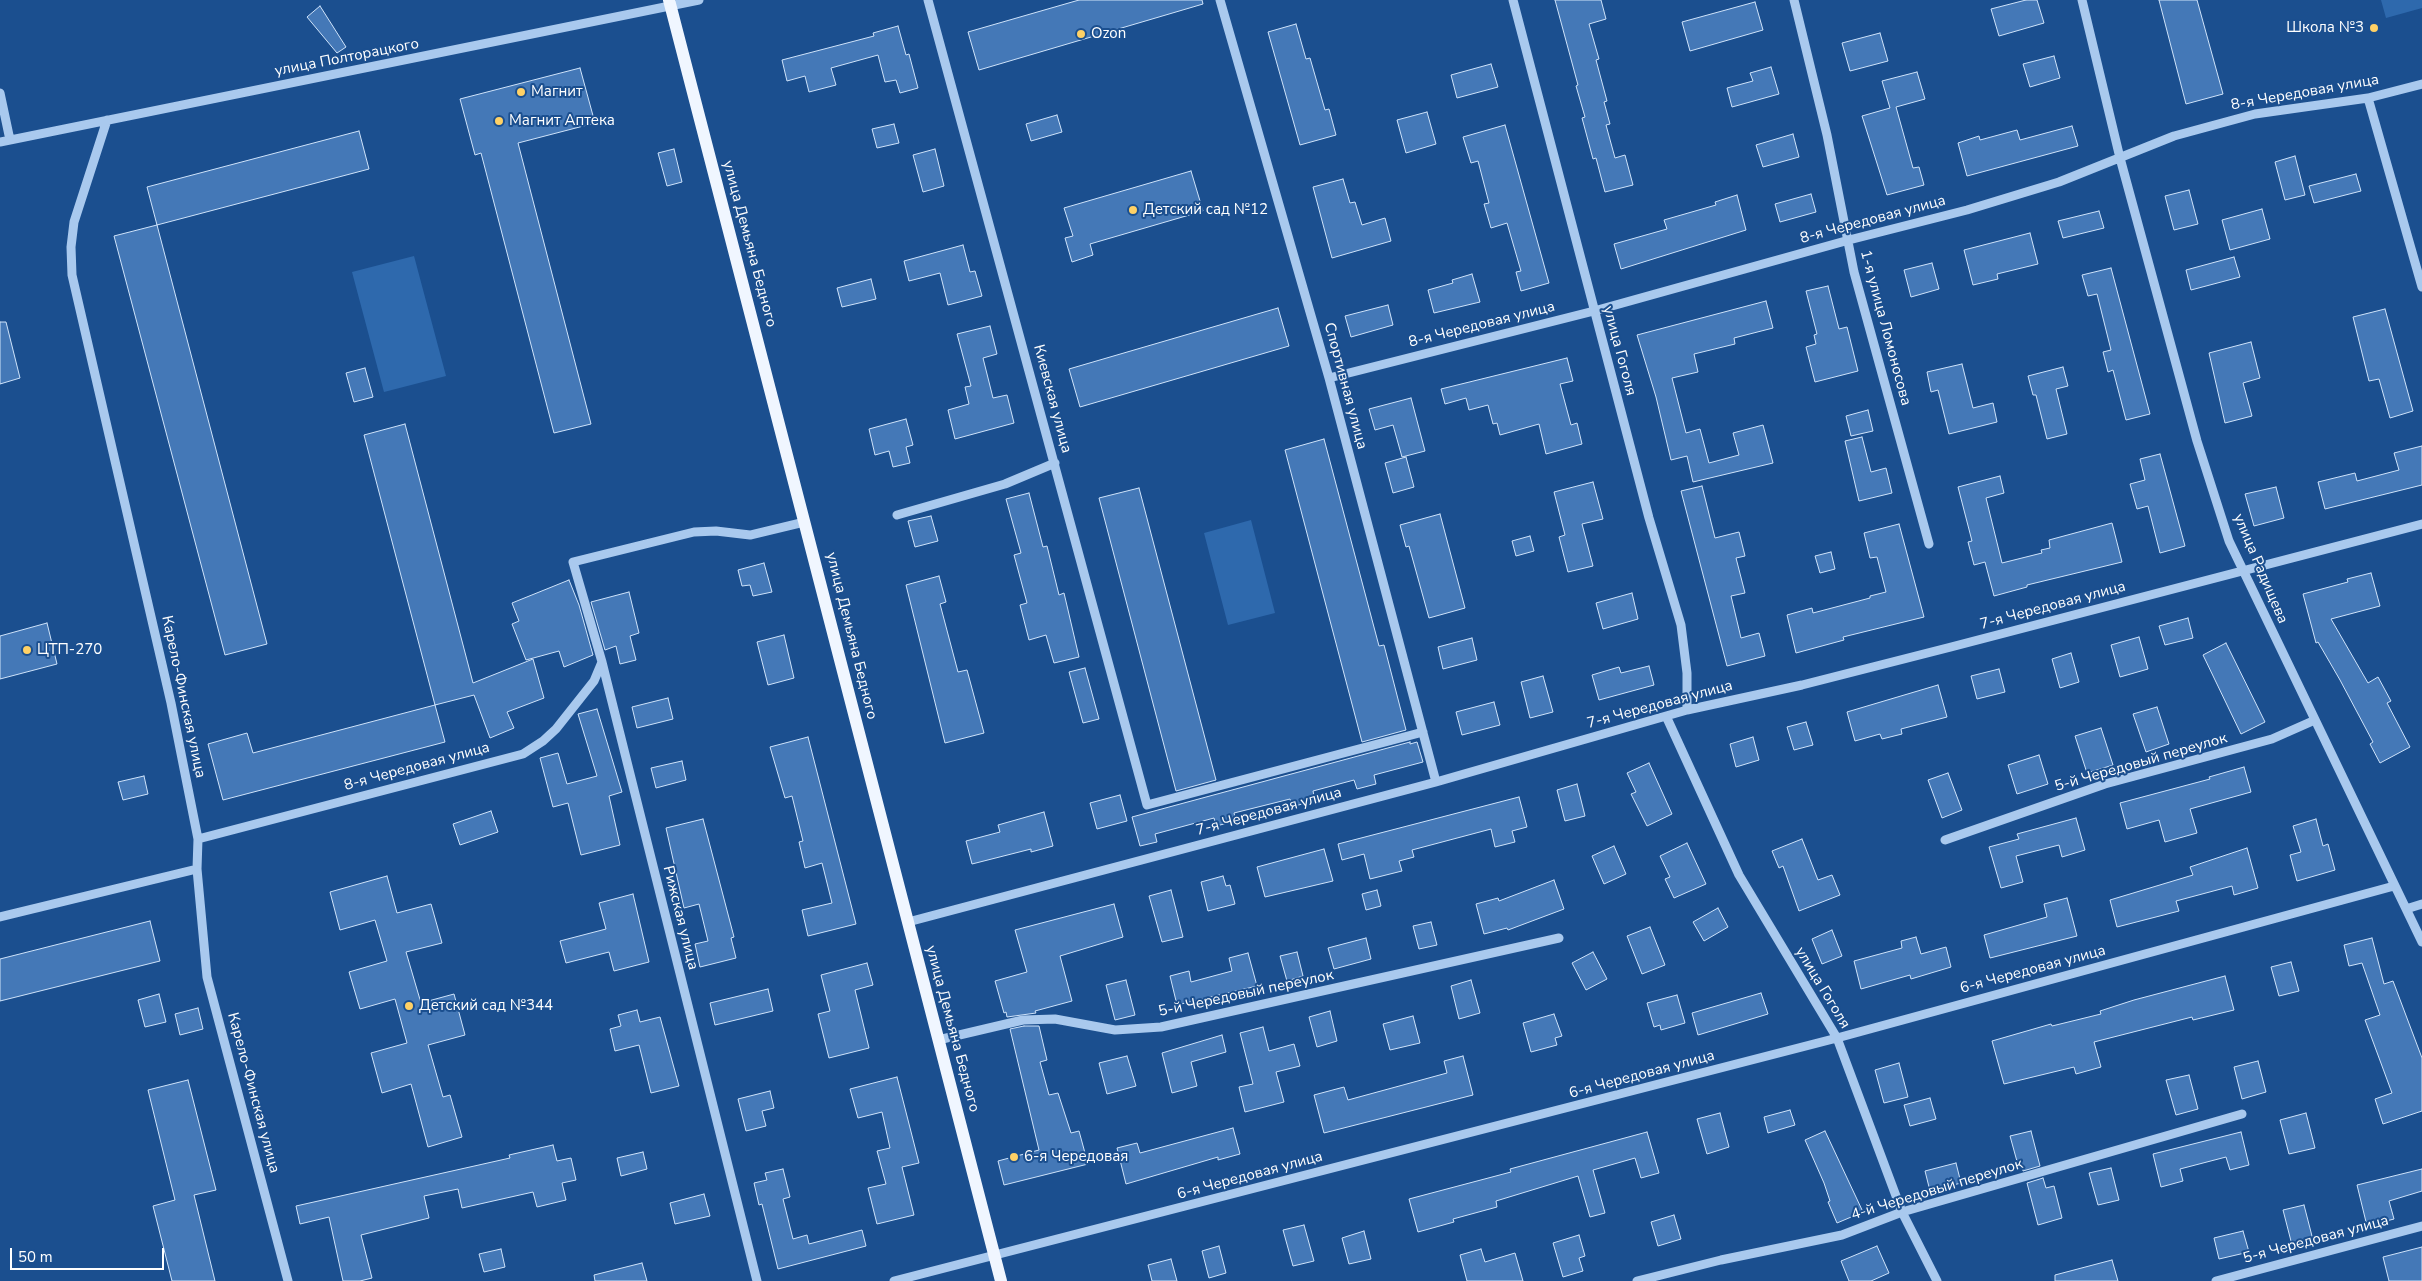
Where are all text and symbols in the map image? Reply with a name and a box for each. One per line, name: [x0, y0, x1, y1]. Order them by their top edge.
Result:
place label: Школа №3: [2286, 19, 2364, 37]
marker: Школа №3: [2368, 22, 2380, 34]
place label: Ozon: [1091, 25, 1126, 43]
marker: Ozon: [1075, 28, 1087, 40]
street label: улица Полторацкого: [273, 35, 421, 81]
street label: 8-я Чередовая улица: [2230, 71, 2380, 115]
place label: Магнит: [531, 83, 583, 101]
marker: Магнит: [515, 86, 527, 98]
place label: Магнит Аптека: [509, 112, 615, 130]
marker: Магнит Аптека: [493, 115, 505, 127]
street label: улица Демьяна Бедного: [718, 159, 780, 329]
street label: 8-я Чередовая улица: [1798, 192, 1948, 248]
place label: Детский сад №12: [1143, 201, 1268, 219]
marker: Детский сад №12: [1127, 204, 1139, 216]
street label: 1-я улица Ломоносова: [1856, 248, 1914, 408]
street label: 8-я Чередовая улица: [1407, 298, 1557, 352]
street label: улица Гоголя: [1598, 304, 1640, 398]
street label: Спортивная улица: [1319, 321, 1371, 451]
street label: Киевская улица: [1029, 343, 1075, 455]
street label: улица Радищева: [2229, 511, 2291, 627]
street label: улица Демьяна Бедного: [822, 551, 880, 721]
street label: 7-я Чередовая улица: [1978, 578, 2128, 634]
street label: Карело-Финская улица: [157, 614, 209, 780]
place label: ЦТП-270: [37, 641, 102, 659]
marker: ЦТП-270: [21, 644, 33, 656]
street label: 7-я Чередовая улица: [1585, 677, 1735, 733]
street label: 5-й Чередовый переулок: [2053, 730, 2229, 796]
street label: 8-я Чередовая улица: [342, 739, 492, 795]
street label: 7-я Чередовая улица: [1194, 784, 1344, 840]
street label: Рижская улица: [658, 864, 702, 972]
street label: 6-я Чередовая улица: [1958, 942, 2108, 998]
street label: улица Демьяна Бедного: [921, 944, 983, 1114]
street label: улица Гоголя: [1791, 944, 1853, 1032]
street label: 5-й Чередовый переулок: [1157, 967, 1335, 1021]
place label: Детский сад №344: [419, 997, 553, 1015]
marker: Детский сад №344: [403, 1000, 415, 1012]
street label: Карело-Финская улица: [223, 1011, 283, 1175]
street label: 6-я Чередовая улица: [1567, 1047, 1717, 1103]
place label: 6-я Чередовая: [1024, 1148, 1128, 1166]
street label: 6-я Чередовая улица: [1175, 1148, 1325, 1204]
marker: 6-я Чередовая: [1008, 1151, 1020, 1163]
street label: 4-й Чередовый переулок: [1849, 1155, 2025, 1225]
street label: 5-я Чередовая улица: [2241, 1212, 2391, 1268]
scale bar: [12, 1238, 166, 1270]
text: 50 m: [18, 1247, 53, 1267]

